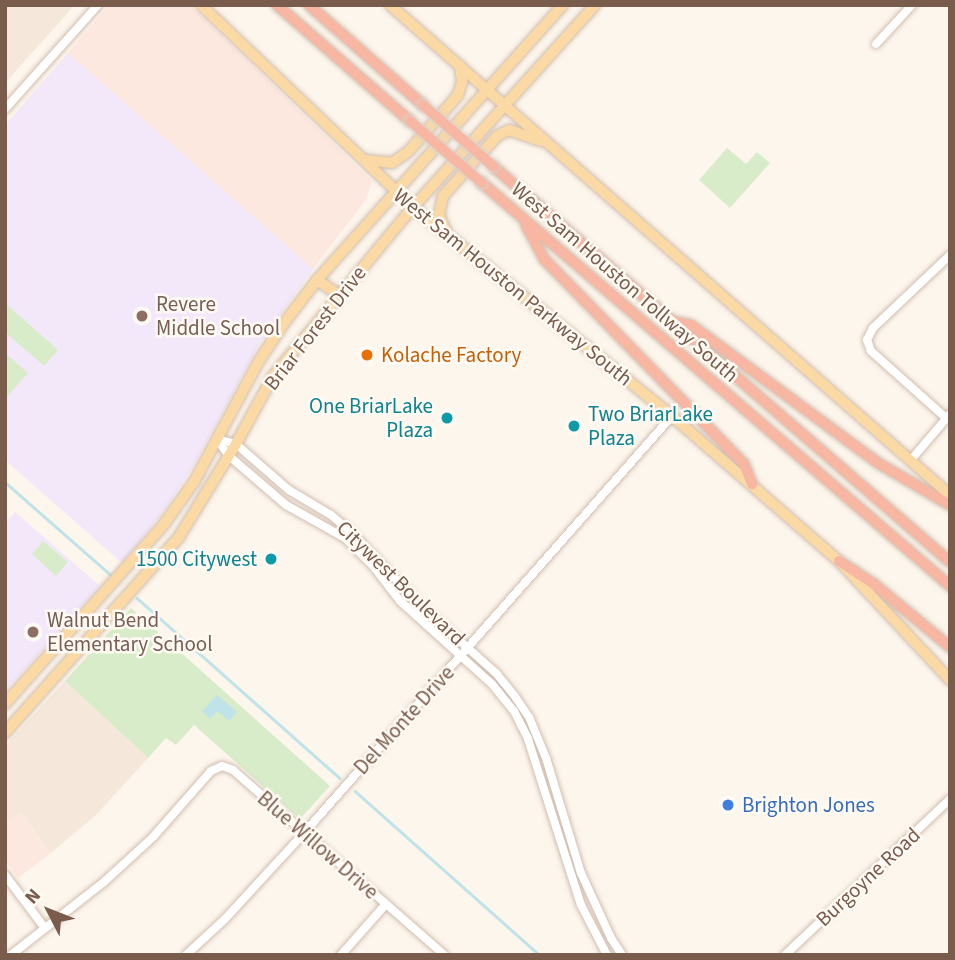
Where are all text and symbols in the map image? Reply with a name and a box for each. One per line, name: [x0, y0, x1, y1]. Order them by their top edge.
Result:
street label: West Sam Houston Tollway South: [506, 176, 744, 388]
street label: West Sam Houston Parkway South: [388, 183, 638, 391]
street label: Briar Forest Drive: [259, 261, 371, 395]
place label: Revere Middle School: [156, 291, 280, 341]
marker: Revere Middle School: [134, 308, 150, 324]
place label: Kolache Factory: [381, 342, 521, 368]
marker: Kolache Factory: [359, 347, 375, 363]
place label: One BriarLake Plaza: [309, 393, 433, 443]
place label: Two BriarLake Plaza: [588, 401, 713, 451]
marker: One BriarLake Plaza: [439, 410, 455, 426]
marker: Two BriarLake Plaza: [566, 418, 582, 434]
street label: Citywest Boulevard: [331, 515, 471, 651]
place label: 1500 Citywest: [136, 546, 257, 572]
marker: 1500 Citywest: [263, 551, 279, 567]
place label: Walnut Bend Elementary School: [47, 607, 213, 657]
marker: Walnut Bend Elementary School: [25, 624, 41, 640]
street label: Del Monte Drive: [348, 660, 460, 780]
street label: Blue Willow Drive: [252, 786, 384, 904]
place label: Brighton Jones: [742, 792, 875, 818]
marker: Brighton Jones: [720, 797, 736, 813]
street label: Burgoyne Road: [811, 822, 925, 932]
north arrow: [14, 876, 84, 946]
text: N: [19, 883, 47, 910]

